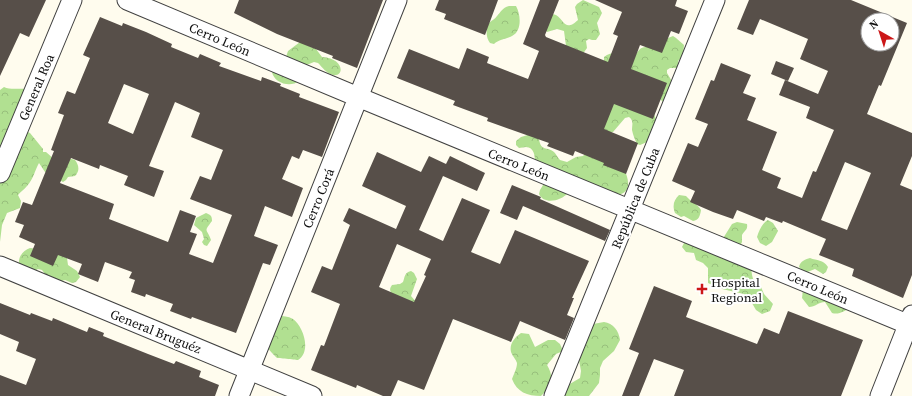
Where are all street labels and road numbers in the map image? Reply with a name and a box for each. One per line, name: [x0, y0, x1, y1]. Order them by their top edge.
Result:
street label: Cerro León: [186, 19, 253, 60]
street label: General Roa: [15, 51, 58, 123]
street label: Cerro León: [485, 144, 552, 185]
street label: República de Cuba: [607, 145, 664, 251]
street label: Cerro Corá: [299, 165, 338, 231]
street label: Cerro León: [784, 267, 851, 308]
street label: General Bruguéz: [108, 305, 204, 357]

